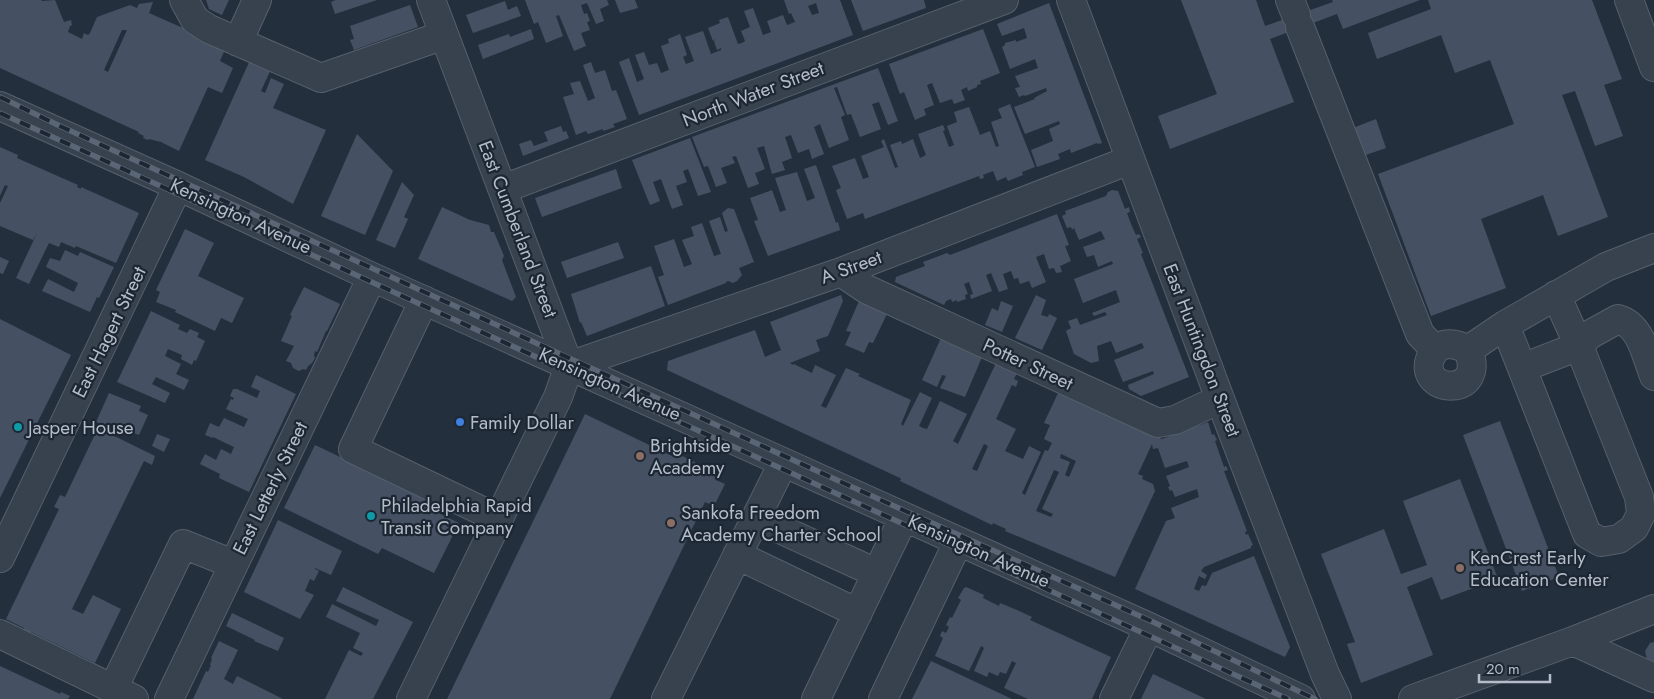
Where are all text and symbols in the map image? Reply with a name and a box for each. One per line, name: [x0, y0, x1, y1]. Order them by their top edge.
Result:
street label: North Water Street: [678, 54, 828, 133]
street label: East Cumberland Street: [472, 137, 564, 322]
street label: Kensington Avenue: [166, 171, 316, 261]
street label: A Street: [817, 243, 886, 291]
street label: East Huntingdon Street: [1157, 259, 1248, 441]
street label: East Hagert Street: [66, 261, 153, 402]
street label: Potter Street: [978, 331, 1078, 397]
street label: Kensington Avenue: [535, 341, 686, 428]
place label: Family Dollar: [470, 409, 574, 436]
place label: Jasper House: [25, 414, 134, 441]
marker: Family Dollar: [454, 416, 466, 428]
street label: East Letterly Street: [226, 417, 314, 559]
marker: Jasper House: [12, 421, 24, 433]
place label: Brightside Academy: [650, 432, 731, 481]
marker: Brightside Academy: [634, 450, 646, 462]
place label: Philadelphia Rapid Transit Company: [381, 492, 532, 541]
place label: Sankofa Freedom Academy Charter School: [681, 499, 881, 548]
street label: Kensington Avenue: [904, 508, 1055, 595]
marker: Philadelphia Rapid Transit Company: [365, 510, 377, 522]
marker: Sankofa Freedom Academy Charter School: [665, 517, 677, 529]
place label: KenCrest Early Education Center: [1470, 544, 1609, 593]
marker: KenCrest Early Education Center: [1454, 562, 1466, 574]
scale bar: [1479, 652, 1550, 684]
text: 20 m: [1486, 658, 1520, 680]

